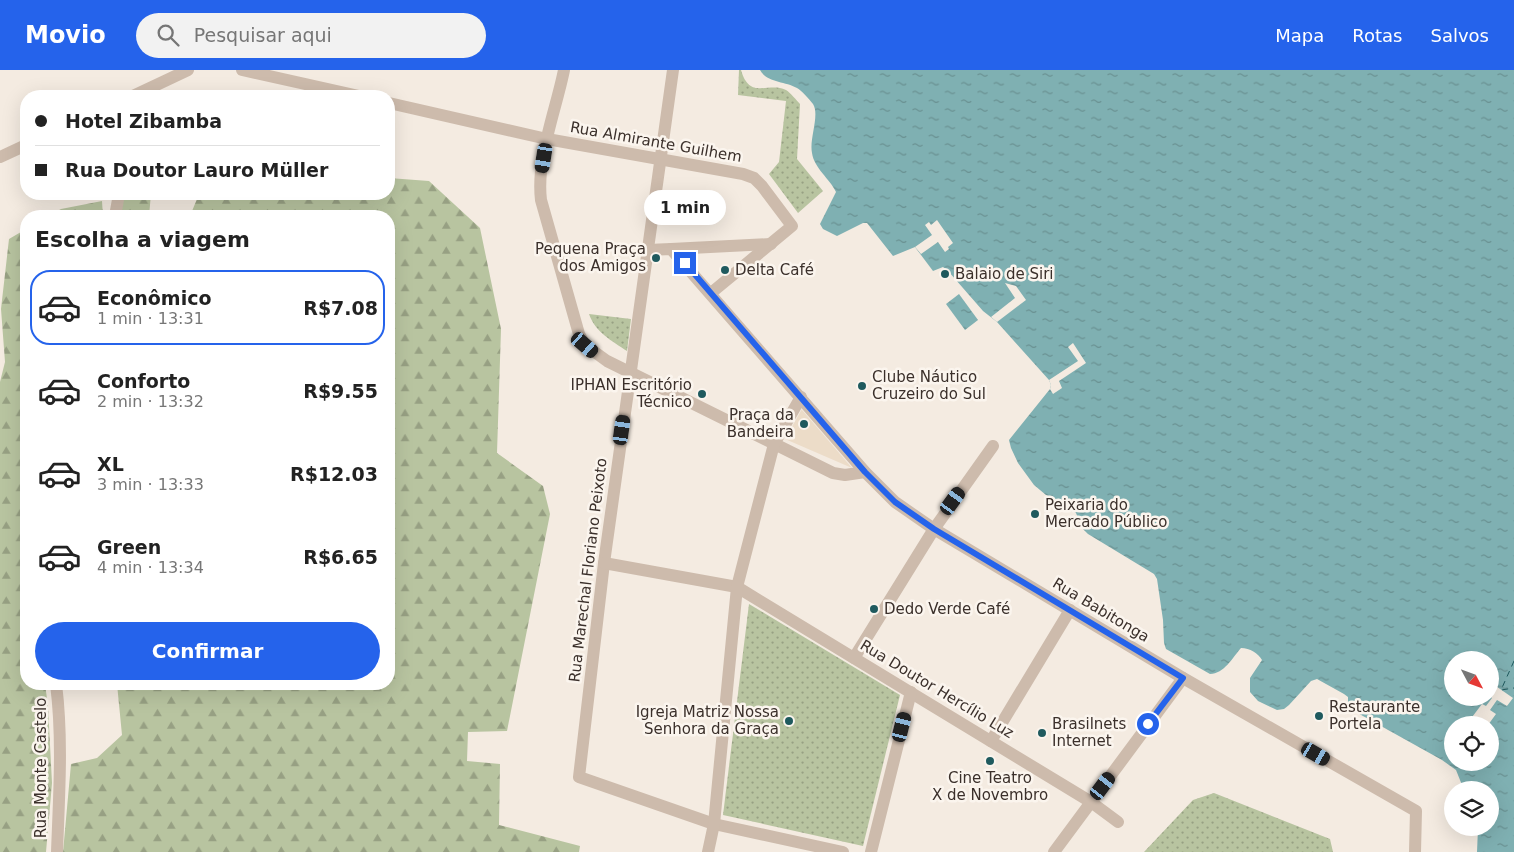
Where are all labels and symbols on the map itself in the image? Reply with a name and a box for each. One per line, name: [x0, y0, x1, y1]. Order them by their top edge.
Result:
street label: Rua Almirante Guilhem: [569, 118, 743, 166]
car: [534, 142, 553, 174]
callout: 1 min: [644, 190, 726, 226]
place label: Pequena Praça dos Amigos: [535, 240, 646, 275]
marker: Pequena Praça dos Amigos: [650, 252, 662, 264]
route end: [674, 252, 696, 274]
place label: Delta Café: [735, 261, 814, 279]
marker: Delta Café: [719, 264, 731, 276]
place label: Balaio de Siri: [955, 265, 1054, 283]
marker: Balaio de Siri: [939, 268, 951, 280]
car: [568, 329, 601, 361]
place label: Clube Náutico Cruzeiro do Sul: [872, 368, 986, 403]
place label: IPHAN Escritório Técnico: [571, 376, 692, 411]
marker: Clube Náutico Cruzeiro do Sul: [856, 380, 868, 392]
marker: IPHAN Escritório Técnico: [696, 388, 708, 400]
place label: Praça da Bandeira: [727, 406, 794, 441]
car: [612, 414, 631, 446]
marker: Praça da Bandeira: [798, 418, 810, 430]
street label: Rua Marechal Floriano Peixoto: [565, 457, 611, 683]
car: [938, 484, 967, 518]
place label: Peixaria do Mercado Público: [1045, 496, 1167, 531]
marker: Peixaria do Mercado Público: [1029, 508, 1041, 520]
street label: Rua Babitonga: [1049, 574, 1153, 646]
place label: Dedo Verde Café: [884, 600, 1010, 618]
marker: Dedo Verde Café: [868, 603, 880, 615]
street label: Rua Doutor Hercílio Luz: [857, 636, 1017, 742]
north arrow: [1444, 651, 1499, 706]
street label: Rua Monte Castelo: [32, 698, 50, 838]
place label: Restaurante Portela: [1329, 698, 1420, 733]
place label: Igreja Matriz Nossa Senhora da Graça: [636, 703, 779, 738]
marker: Restaurante Portela: [1313, 710, 1325, 722]
car: [891, 711, 912, 743]
route start: [1137, 713, 1159, 735]
marker: Igreja Matriz Nossa Senhora da Graça: [783, 715, 795, 727]
place label: Brasilnets Internet: [1052, 715, 1126, 750]
marker: Brasilnets Internet: [1036, 727, 1048, 739]
car: [1299, 740, 1332, 768]
marker: Cine Teatro X de Novembro: [984, 755, 996, 767]
place label: Cine Teatro X de Novembro: [932, 769, 1048, 804]
car: [1087, 770, 1118, 802]

